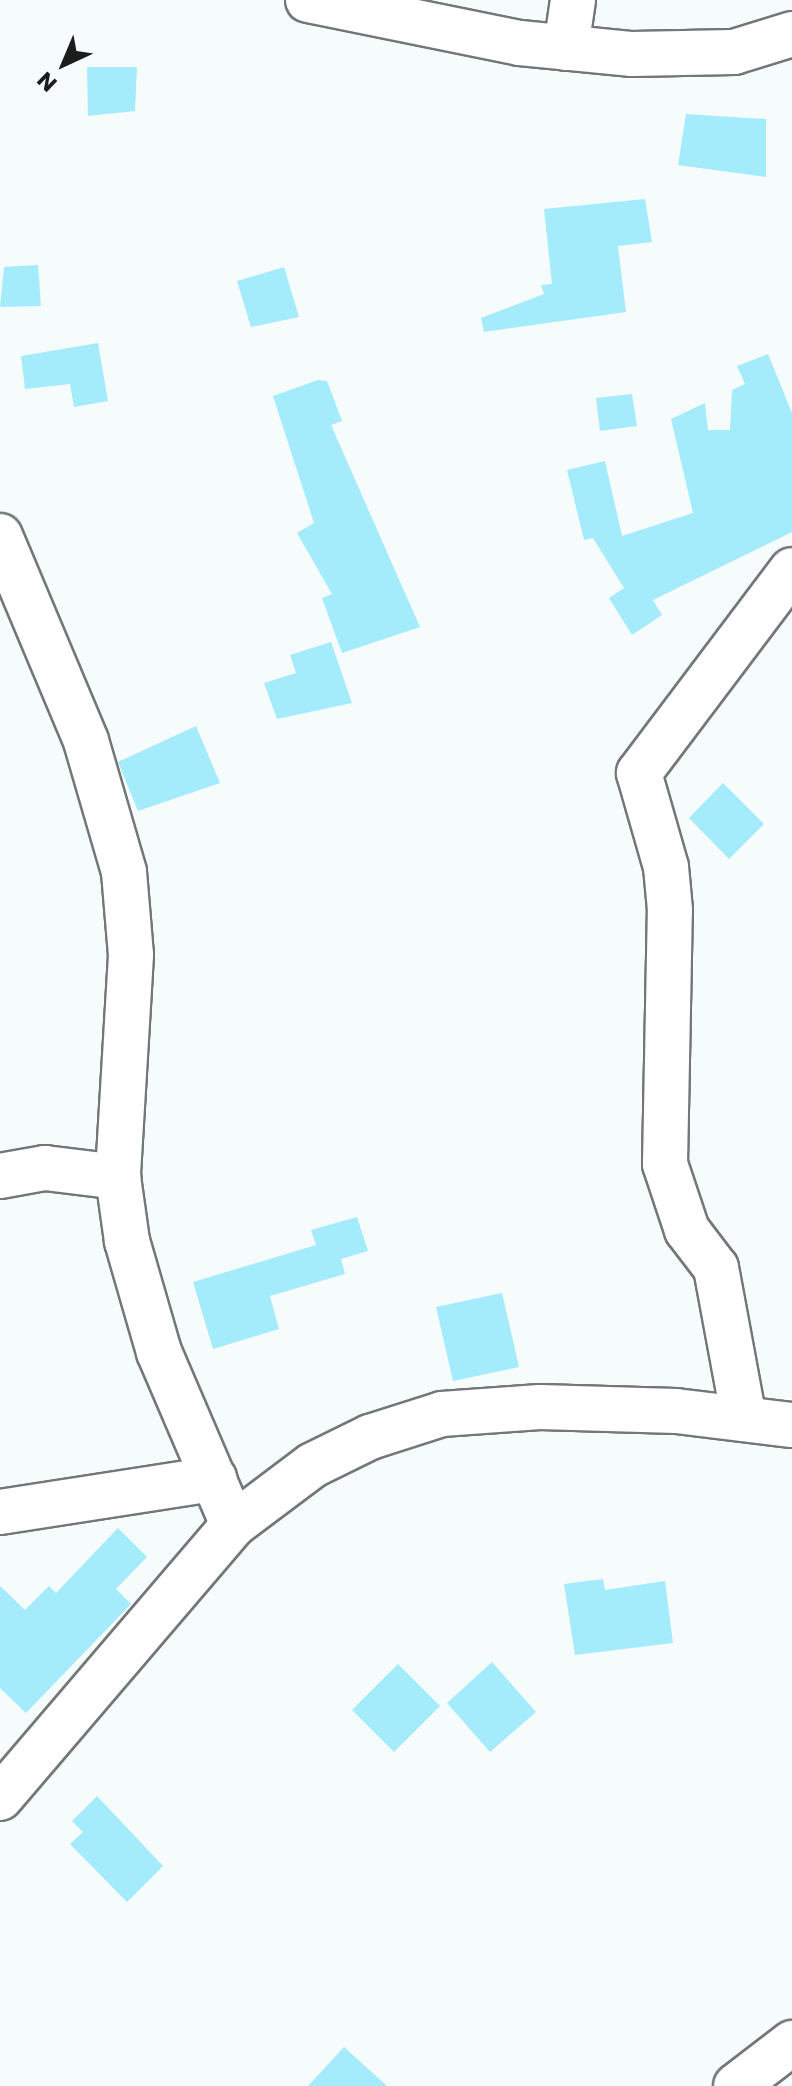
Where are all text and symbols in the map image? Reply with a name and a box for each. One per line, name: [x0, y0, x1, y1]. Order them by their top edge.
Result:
north arrow: [24, 24, 104, 104]
text: N: [30, 65, 64, 99]

